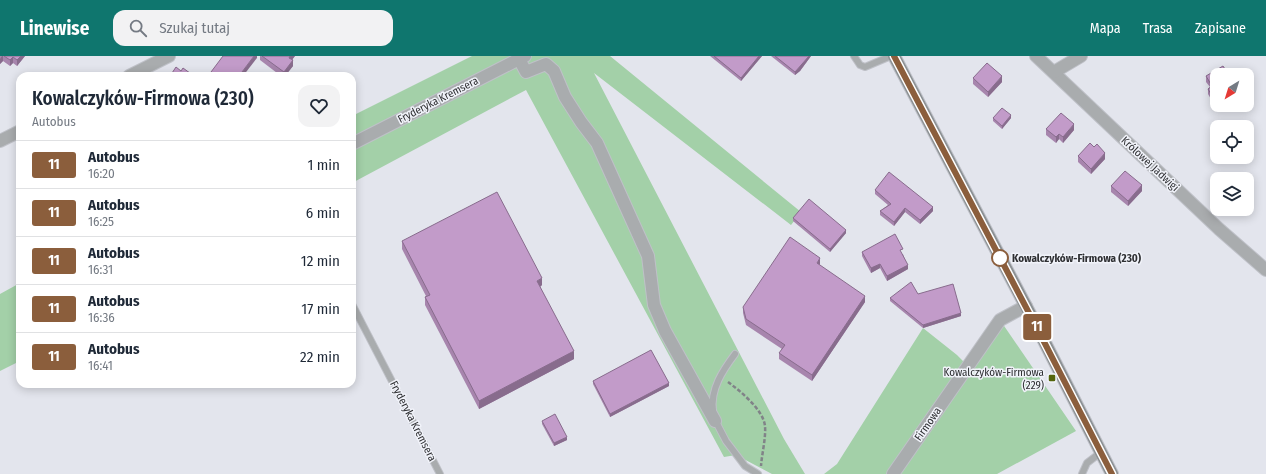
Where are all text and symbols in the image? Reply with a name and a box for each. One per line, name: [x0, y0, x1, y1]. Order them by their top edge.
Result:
search box: [113, 10, 393, 46]
text: Linewise: [20, 17, 89, 40]
icon: search: [127, 17, 149, 39]
text: Szukaj tutaj: [159, 19, 230, 37]
text: Mapa: [1090, 20, 1121, 37]
text: Trasa: [1143, 20, 1173, 37]
text: Zapisane: [1195, 20, 1246, 37]
north arrow: [1210, 68, 1254, 112]
map controls: [1210, 68, 1254, 216]
street label: Fryderyka Kremsera: [396, 74, 480, 126]
button: heart: [298, 85, 340, 127]
text: Kowalczyków-Firmowa (230): [32, 87, 254, 110]
text: Autobus: [32, 114, 76, 129]
button: locate: [1210, 120, 1254, 164]
street label: Królowej Jadwigi: [1119, 134, 1182, 194]
text: Autobus: [88, 148, 139, 166]
text: 11: [48, 156, 60, 173]
text: 1 min: [307, 156, 340, 174]
text: 16:20: [88, 166, 115, 181]
button: layers: [1210, 172, 1254, 216]
text: Autobus: [88, 196, 139, 214]
text: 11: [48, 204, 60, 221]
text: 6 min: [306, 204, 340, 222]
text: 16:25: [88, 214, 114, 229]
text: Autobus: [88, 244, 139, 262]
marker: Kowalczyków-Firmowa (230): [991, 249, 1009, 267]
text: 11: [48, 252, 60, 269]
text: 12 min: [301, 252, 340, 270]
place label: Kowalczyków-Firmowa (230): [1012, 252, 1142, 265]
text: 16:31: [88, 262, 113, 277]
text: Autobus: [88, 292, 139, 310]
text: 11: [48, 300, 60, 317]
text: 17 min: [301, 300, 340, 318]
text: 16:36: [88, 310, 115, 325]
line badge: 11: [1019, 314, 1055, 340]
text: 11: [1031, 318, 1043, 335]
text: Autobus: [88, 340, 139, 358]
text: 11: [48, 348, 60, 365]
text: 22 min: [300, 348, 340, 366]
text: 16:41: [88, 358, 113, 373]
place label: Kowalczyków-Firmowa (229): [944, 366, 1044, 392]
marker: Kowalczyków-Firmowa (229): [1047, 373, 1057, 383]
street label: Fryderyka Kremsera: [387, 379, 439, 463]
street label: Firmowa: [912, 405, 944, 443]

